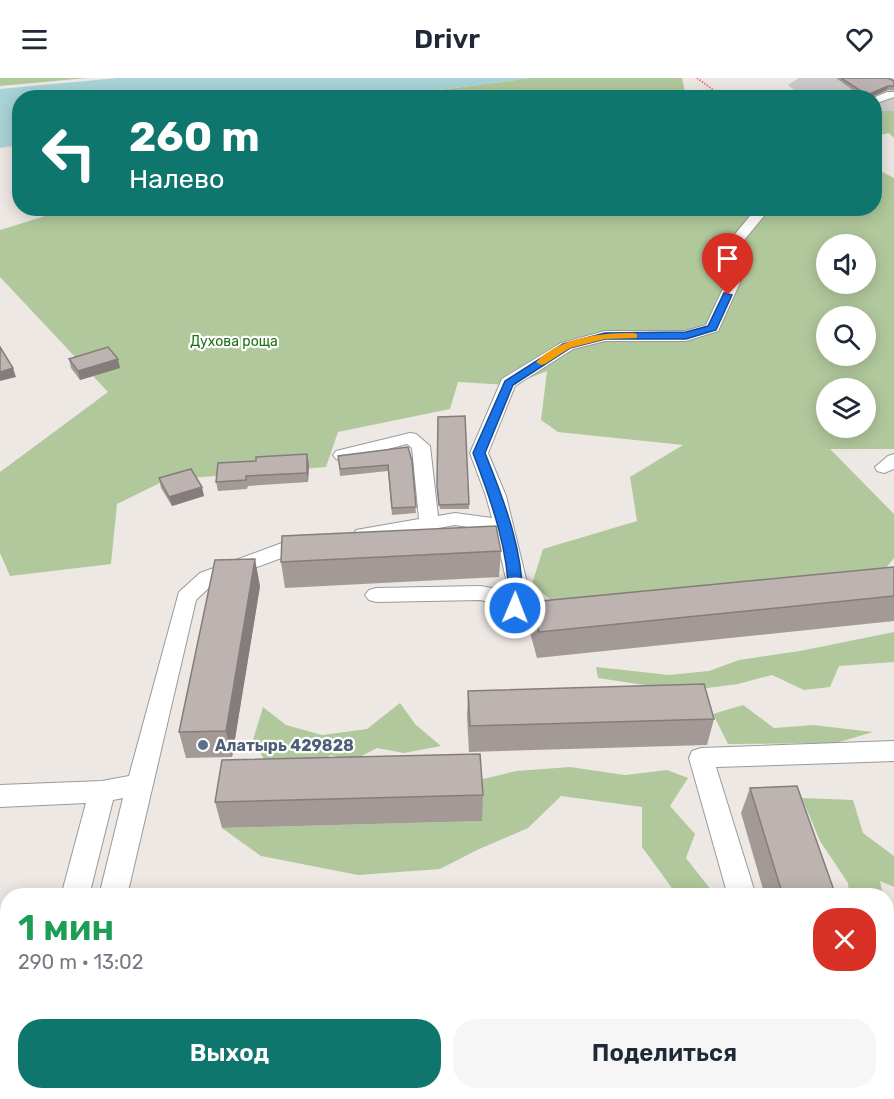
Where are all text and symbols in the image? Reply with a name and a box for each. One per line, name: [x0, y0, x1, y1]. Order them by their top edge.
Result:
icon: menu: [18, 23, 51, 56]
text: Drivr: [414, 23, 480, 55]
icon: heart: [843, 23, 876, 56]
text: 260 m: [129, 112, 260, 162]
icon: left: [30, 114, 108, 192]
text: Налево: [129, 163, 225, 195]
pin: [702, 233, 753, 295]
map controls: [816, 234, 876, 438]
button: sound: [816, 234, 876, 294]
icon: arrive: [711, 242, 744, 275]
button: search: [816, 306, 876, 366]
park label: Духова роща: [190, 333, 278, 350]
button: layers: [816, 378, 876, 438]
position arrow: [483, 576, 547, 640]
place label: Алатырь 429828: [215, 736, 354, 755]
marker: Алатырь 429828: [196, 738, 210, 752]
text: 1 мин: [18, 906, 114, 949]
button: close: [813, 908, 876, 971]
text: 290 m · 13:02: [18, 950, 144, 974]
button: Выход: [18, 1019, 441, 1088]
button: Поделиться: [453, 1019, 876, 1088]

